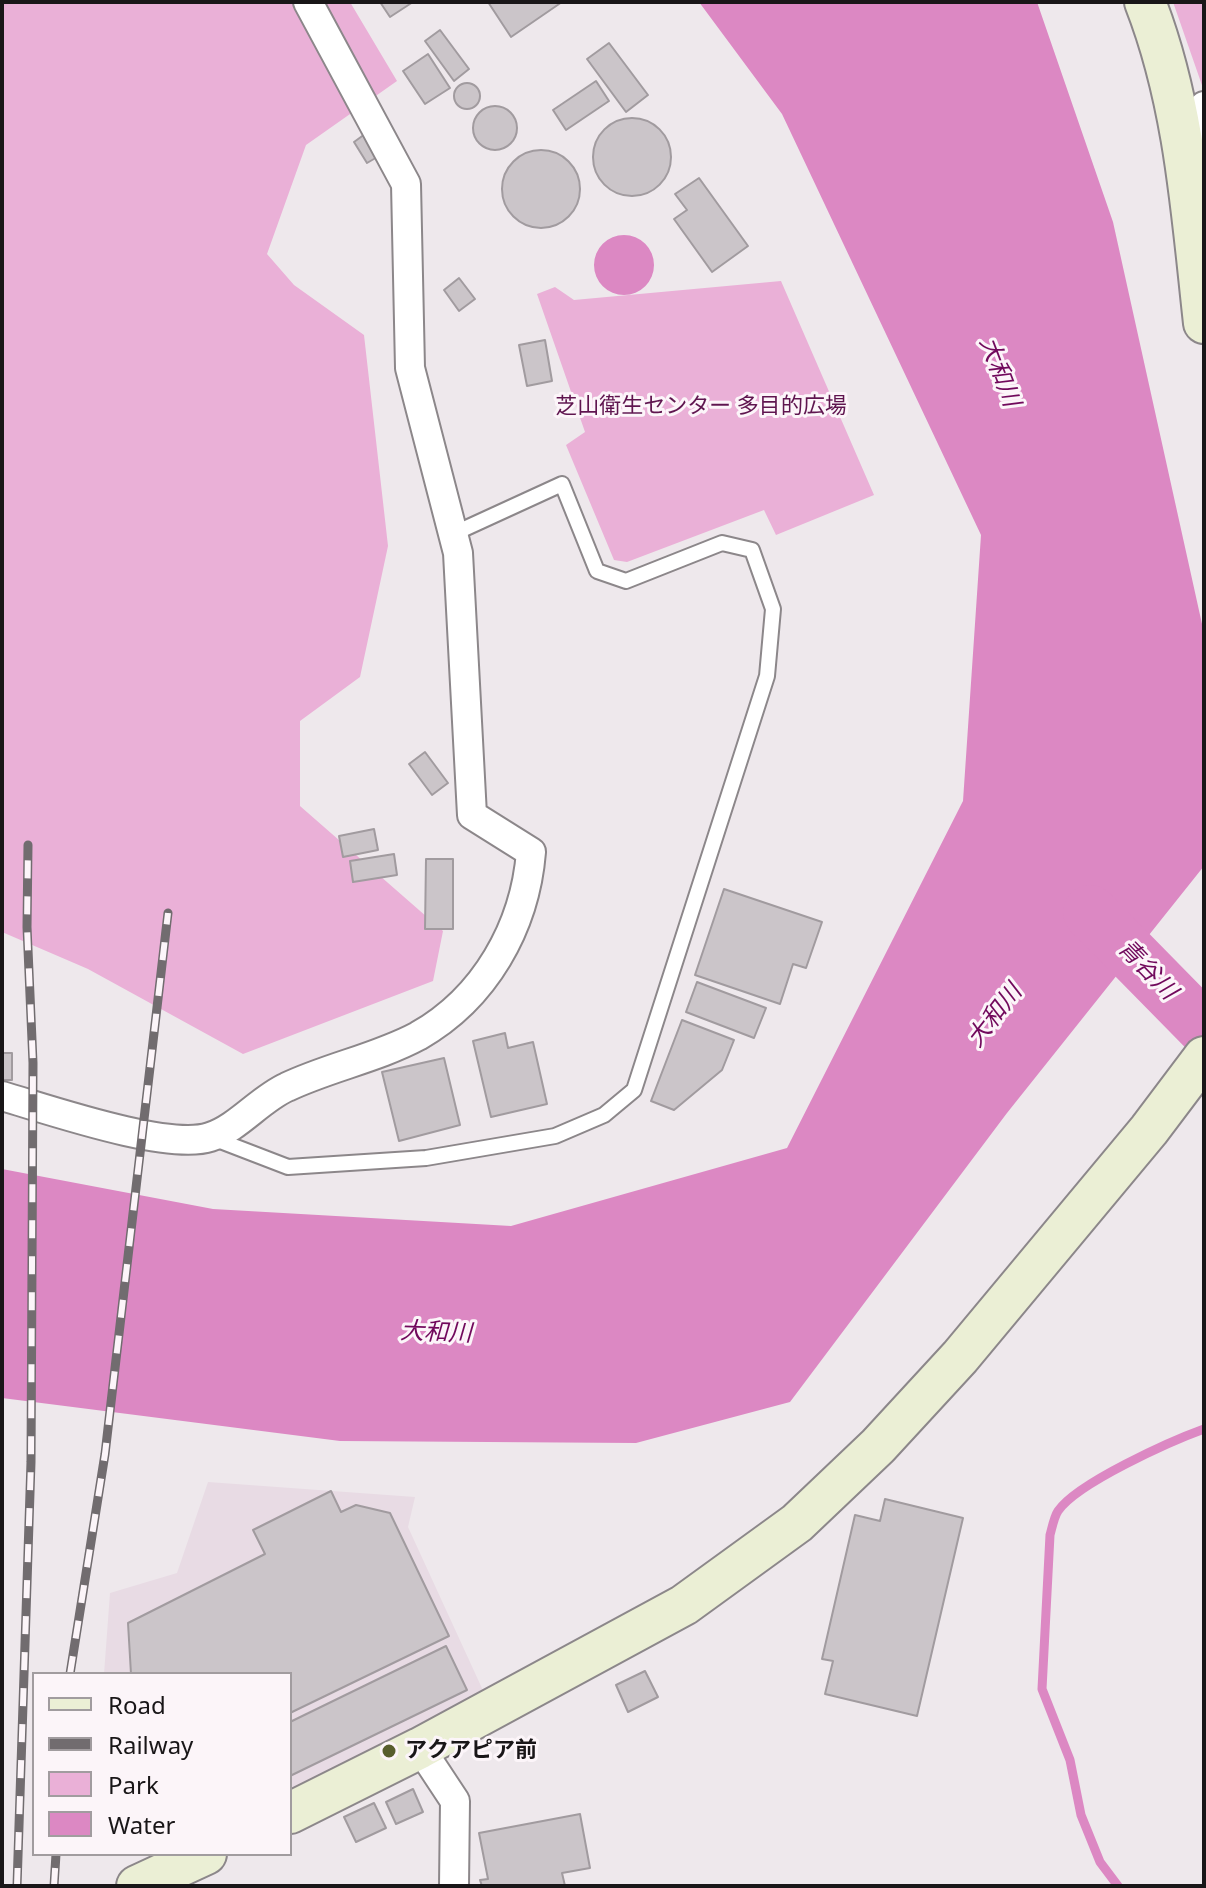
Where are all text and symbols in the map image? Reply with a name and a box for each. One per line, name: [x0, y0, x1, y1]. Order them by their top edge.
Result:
water label: 大和川: [973, 333, 1025, 411]
park label: 芝山衛生センター 多目的広場: [555, 394, 847, 420]
water label: 青谷川: [1112, 934, 1182, 1006]
water label: 大和川: [961, 979, 1029, 1053]
water label: 大和川: [400, 1317, 472, 1349]
legend: [32, 1672, 292, 1856]
text: Road: [108, 1688, 166, 1721]
text: Railway: [108, 1728, 193, 1761]
place label: アクアピア前: [405, 1738, 537, 1764]
marker: アクアピア前: [380, 1742, 398, 1760]
text: Park: [108, 1768, 159, 1801]
text: Water: [108, 1808, 175, 1841]

